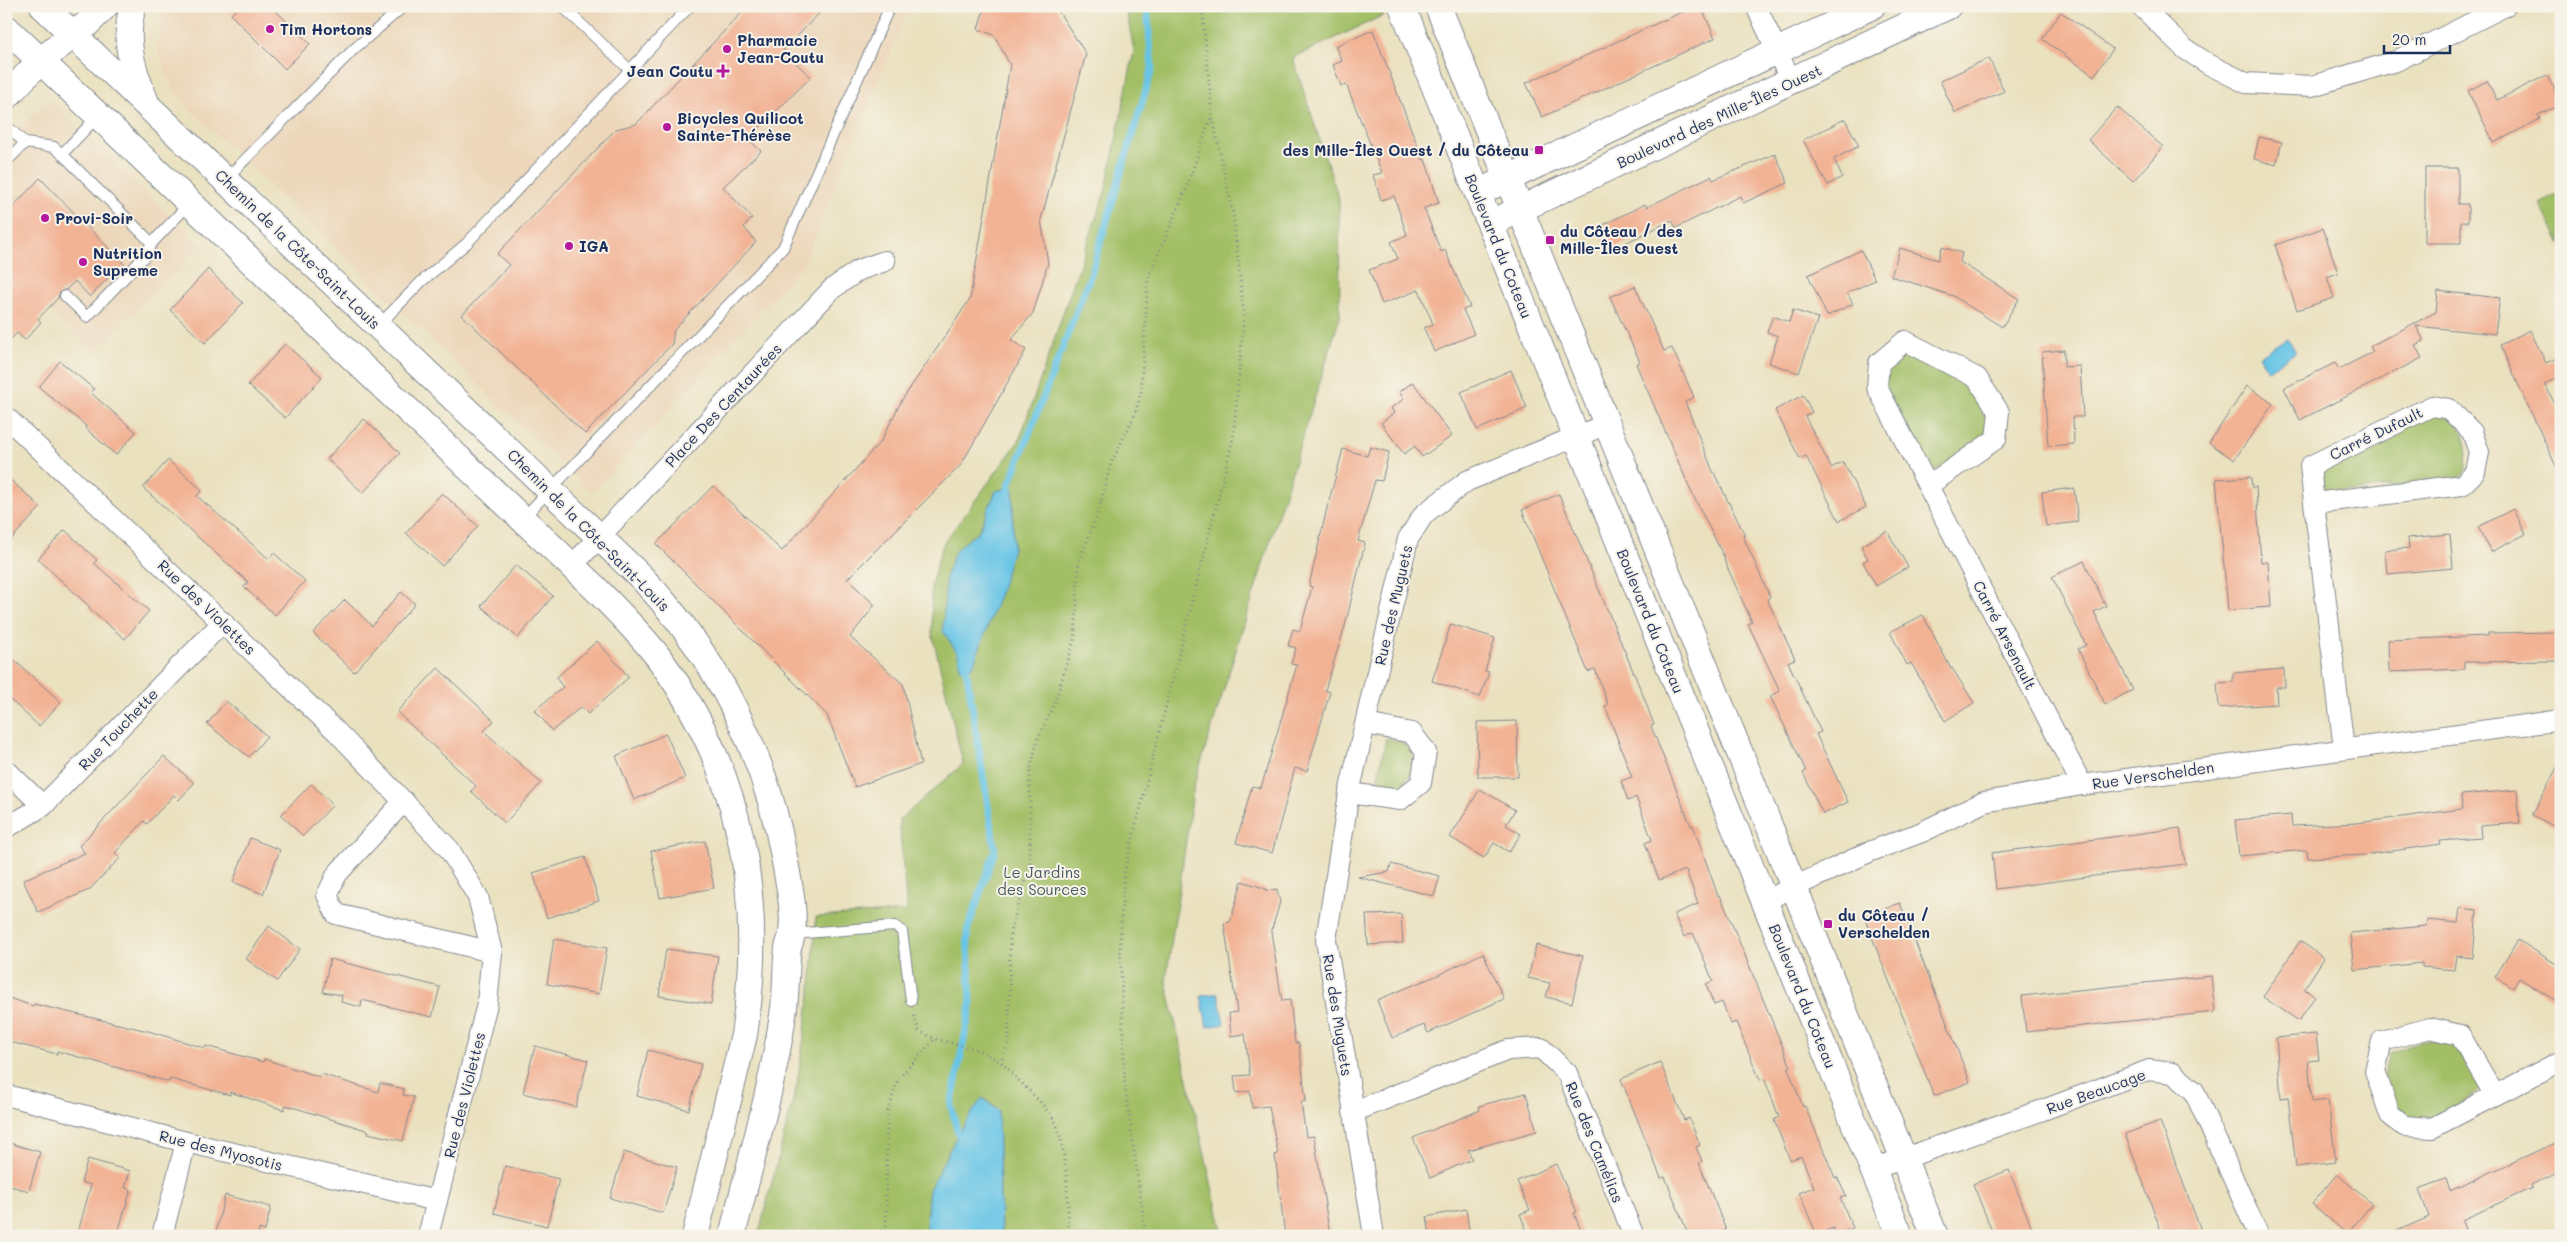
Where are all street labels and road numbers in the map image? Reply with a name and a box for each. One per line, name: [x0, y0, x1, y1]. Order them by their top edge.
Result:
street label: Boulevard des Mille-Îles Ouest: [1613, 60, 1825, 172]
street label: Chemin de la Côte-Saint-Louis: [211, 165, 385, 333]
street label: Boulevard du Coteau: [1461, 171, 1537, 321]
street label: Place Des Centaurées: [660, 339, 786, 471]
street label: Carré Dufault: [2326, 402, 2426, 464]
street label: Chemin de la Côte-Saint-Louis: [503, 444, 675, 616]
street label: Rue des Muguets: [1369, 543, 1417, 667]
street label: Boulevard du Coteau: [1613, 546, 1689, 696]
street label: Rue des Violettes: [154, 555, 260, 659]
street label: Carré Arsenault: [1969, 577, 2041, 693]
street label: Rue Touchette: [74, 684, 162, 774]
street label: Rue Verschelden: [2091, 757, 2215, 793]
street label: Boulevard du Coteau: [1765, 921, 1841, 1071]
street label: Rue des Muguets: [1318, 953, 1358, 1077]
street label: Rue des Violettes: [439, 1030, 489, 1160]
street label: Rue Beaucage: [2044, 1064, 2148, 1118]
street label: Rue des Camélias: [1562, 1078, 1628, 1206]
street label: Rue des Myosotis: [157, 1125, 285, 1175]

